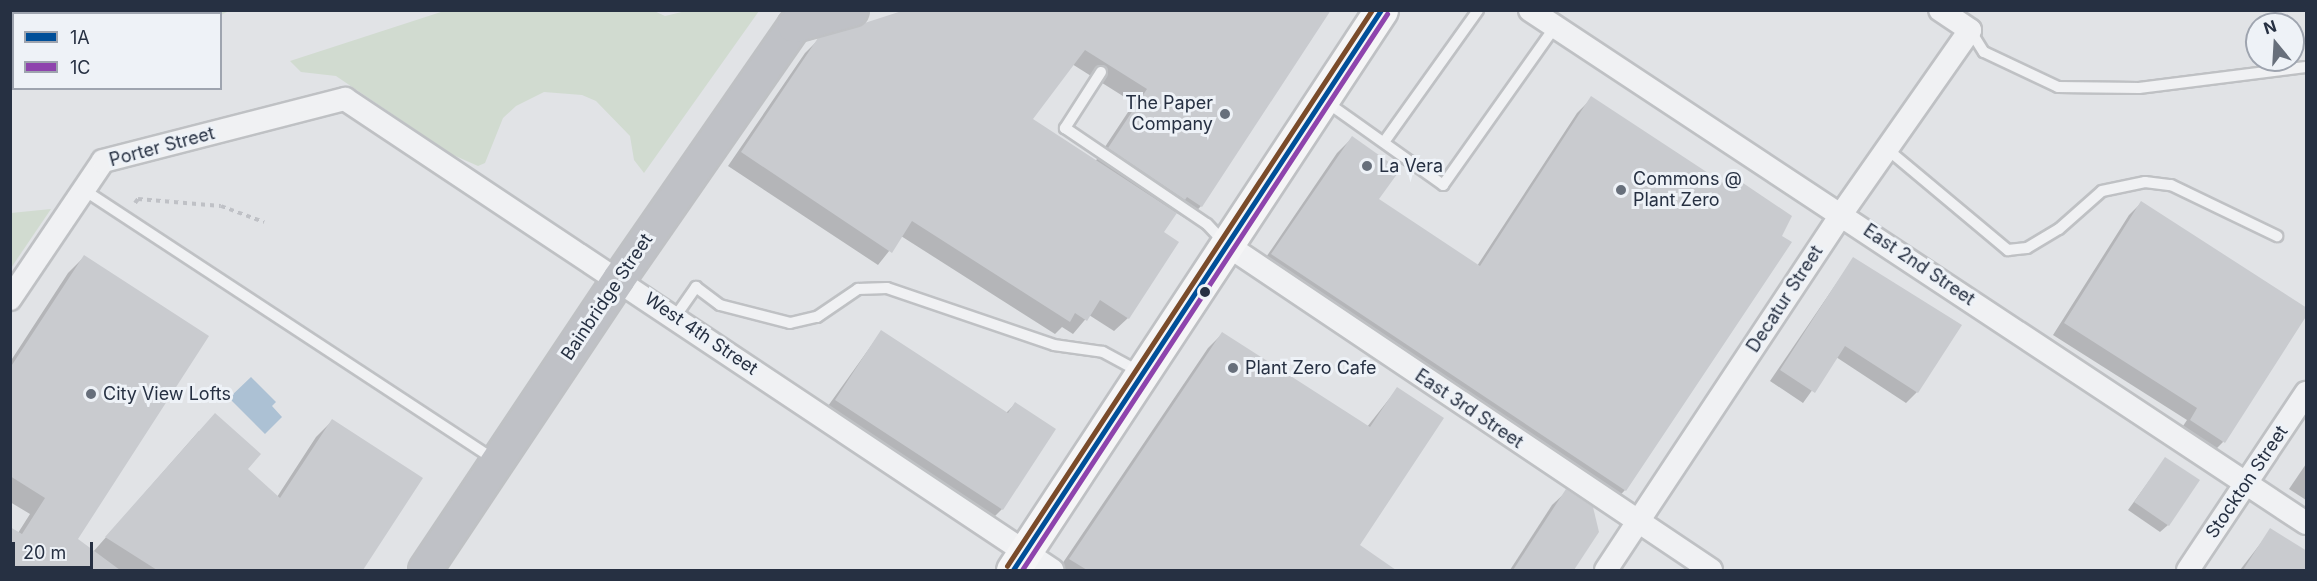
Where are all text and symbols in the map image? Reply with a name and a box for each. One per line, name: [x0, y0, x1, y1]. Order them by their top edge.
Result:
legend: [12, 12, 222, 90]
north arrow: [2245, 12, 2305, 72]
text: N: [2261, 15, 2279, 38]
text: 1A: [70, 27, 90, 48]
text: 1C: [70, 57, 90, 78]
place label: The Paper Company: [1125, 93, 1213, 136]
marker: The Paper Company: [1218, 107, 1232, 121]
street label: Porter Street: [107, 123, 217, 171]
place label: La Vera: [1379, 155, 1443, 177]
marker: La Vera: [1360, 159, 1374, 173]
place label: Commons @ Plant Zero: [1633, 169, 1742, 212]
marker: Commons @ Plant Zero: [1614, 183, 1628, 197]
street label: East 2nd Street: [1859, 220, 1979, 310]
street label: Bainbridge Street: [557, 230, 657, 364]
street label: Decatur Street: [1742, 241, 1828, 357]
unlabelled marker: [1199, 286, 1211, 298]
street label: West 4th Street: [640, 288, 762, 380]
place label: Plant Zero Cafe: [1245, 357, 1377, 379]
marker: Plant Zero Cafe: [1226, 361, 1240, 375]
street label: East 3rd Street: [1411, 365, 1527, 453]
place label: City View Lofts: [103, 383, 231, 405]
marker: City View Lofts: [84, 387, 98, 401]
street label: Stockton Street: [2201, 422, 2293, 542]
scale bar: [15, 530, 96, 568]
text: 20 m: [23, 542, 66, 563]

